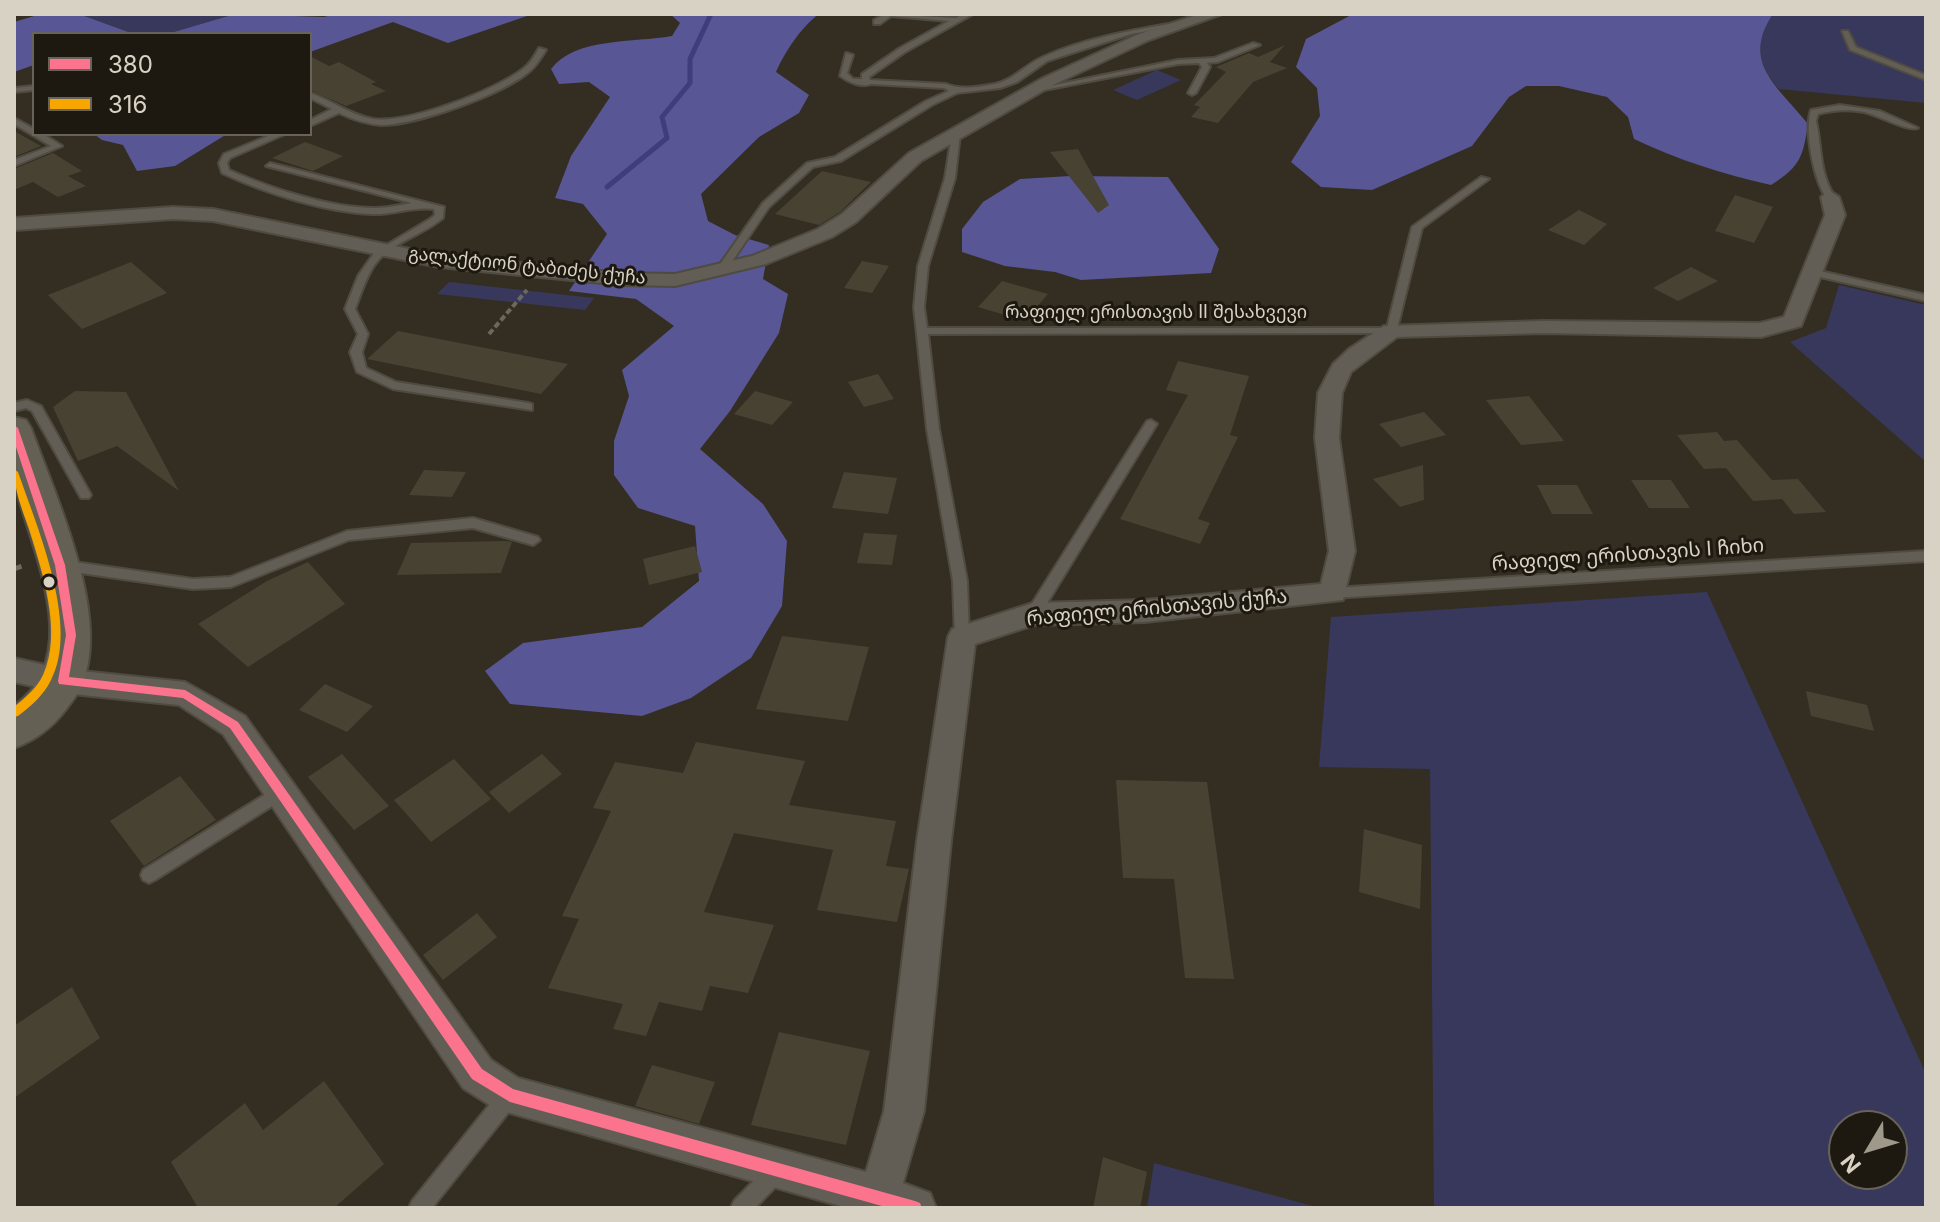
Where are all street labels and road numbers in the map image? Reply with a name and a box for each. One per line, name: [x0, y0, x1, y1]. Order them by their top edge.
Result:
street label: გალაქტიონ ტაბიძეს ქუჩა: [407, 243, 647, 289]
street label: რაფიელ ერისთავის II შესახვევი: [1005, 302, 1307, 324]
street label: რაფიელ ერისთავის I ჩიხი: [1491, 534, 1765, 576]
street label: რაფიელ ერისთავის ქუჩა: [1026, 585, 1288, 631]

